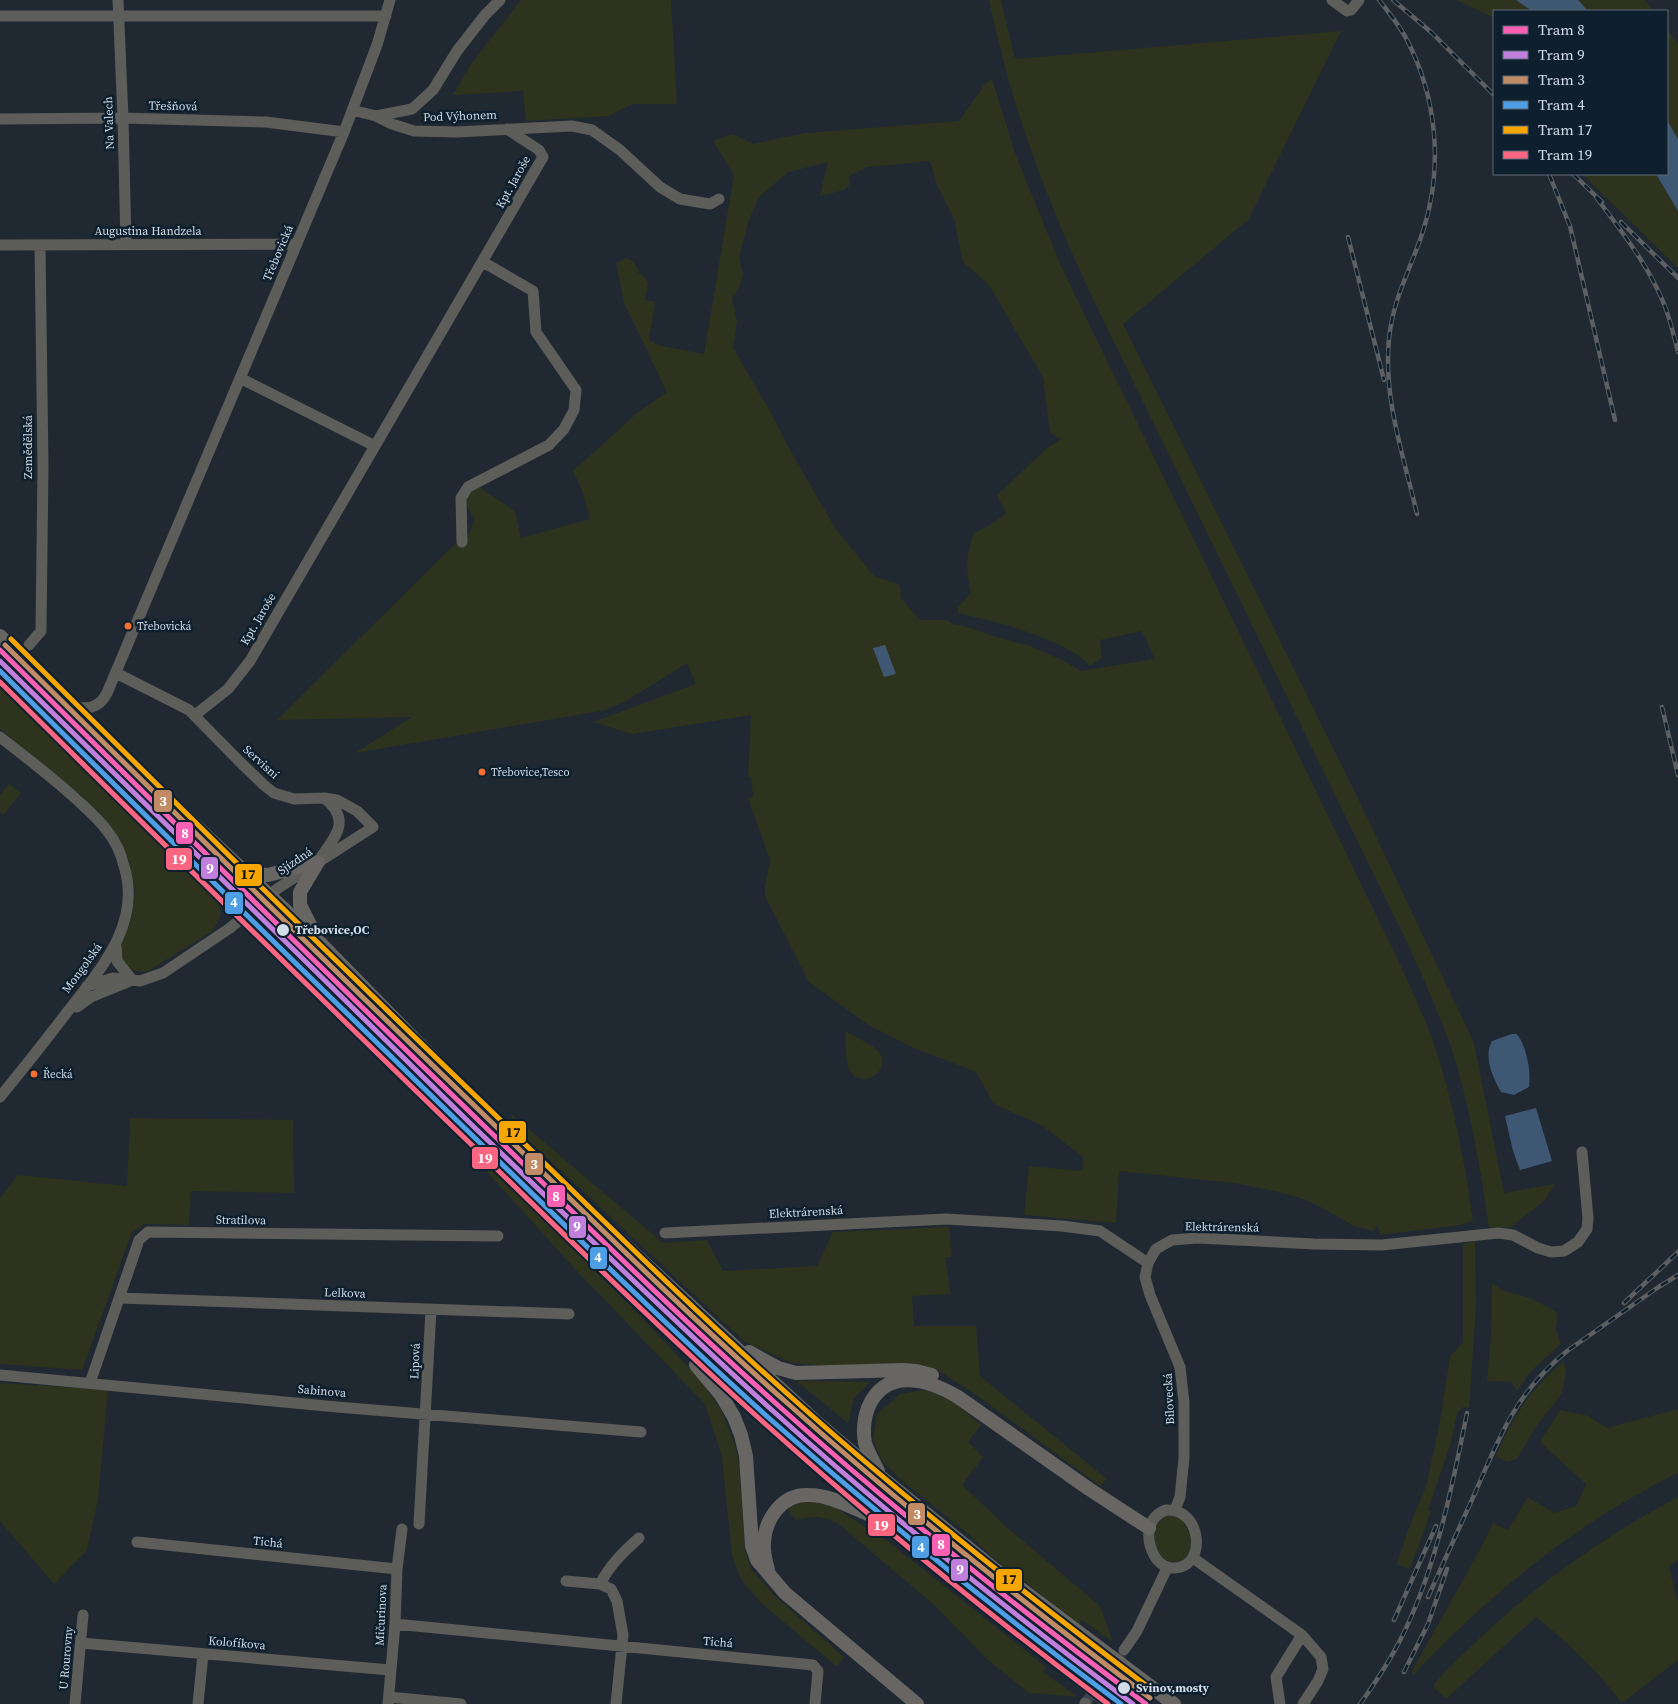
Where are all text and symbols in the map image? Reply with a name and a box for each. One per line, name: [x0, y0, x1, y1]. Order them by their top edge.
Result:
legend: [1493, 10, 1668, 175]
text: Tram 8: [1538, 19, 1585, 40]
text: Tram 9: [1538, 44, 1585, 65]
text: Tram 3: [1538, 69, 1585, 90]
text: Tram 4: [1538, 94, 1585, 115]
street label: Na Valech: [100, 96, 118, 150]
street label: Třešňová: [148, 98, 199, 114]
street label: Pod Výhonem: [423, 107, 497, 125]
text: Tram 17: [1538, 119, 1592, 140]
text: Tram 19: [1538, 144, 1592, 165]
street label: Kpt. Jaroše: [492, 153, 534, 211]
street label: Třebovická: [259, 222, 297, 283]
street label: Augustina Handzela: [94, 223, 202, 239]
street label: Zemědělská: [20, 414, 36, 479]
street label: Kpt. Jaroše: [237, 590, 279, 648]
place label: Třebovická: [137, 619, 192, 634]
marker: Třebovická: [123, 621, 133, 631]
street label: Servisní: [240, 742, 283, 783]
place label: Třebovice,Tesco: [491, 765, 569, 780]
marker: Třebovice,Tesco: [477, 767, 487, 777]
line badge: 3: [153, 789, 173, 813]
text: 3: [159, 791, 167, 811]
line badge: 8: [175, 821, 194, 845]
text: 8: [181, 823, 189, 843]
street label: Sjízdná: [274, 843, 316, 878]
line badge: 19: [165, 847, 193, 871]
text: 19: [171, 849, 187, 869]
line badge: 9: [200, 856, 219, 880]
text: 9: [206, 858, 214, 878]
line badge: 17: [234, 863, 263, 887]
text: 17: [240, 864, 256, 884]
line badge: 4: [224, 891, 244, 915]
text: 4: [230, 892, 238, 912]
marker: Třebovice,OC: [275, 922, 291, 938]
place label: Třebovice,OC: [295, 922, 370, 938]
street label: Mongolská: [58, 939, 106, 996]
place label: Řecká: [43, 1067, 73, 1082]
marker: Řecká: [29, 1069, 39, 1079]
line badge: 17: [498, 1120, 527, 1144]
text: 17: [505, 1122, 521, 1142]
line badge: 19: [471, 1146, 499, 1170]
text: 19: [477, 1148, 493, 1168]
line badge: 3: [524, 1152, 544, 1176]
text: 3: [530, 1154, 538, 1174]
line badge: 8: [546, 1184, 566, 1208]
text: 8: [552, 1186, 560, 1206]
street label: Elektrárenská: [768, 1202, 844, 1222]
street label: Stratilova: [216, 1212, 267, 1228]
line badge: 9: [568, 1215, 587, 1239]
text: 9: [573, 1216, 581, 1236]
street label: Elektrárenská: [1185, 1218, 1260, 1236]
line badge: 4: [589, 1246, 608, 1270]
text: 4: [594, 1247, 602, 1267]
street label: Lelkova: [324, 1284, 367, 1302]
street label: Lipová: [406, 1342, 424, 1379]
street label: Bílovecká: [1160, 1372, 1178, 1425]
street label: Sabinova: [297, 1381, 348, 1401]
line badge: 3: [907, 1502, 926, 1526]
text: 3: [913, 1504, 921, 1524]
line badge: 19: [867, 1513, 896, 1537]
text: 19: [873, 1515, 889, 1535]
street label: Tichá: [252, 1532, 285, 1552]
line badge: 8: [931, 1533, 951, 1557]
text: 8: [937, 1534, 945, 1554]
line badge: 4: [911, 1535, 930, 1559]
text: 4: [917, 1537, 925, 1557]
line badge: 9: [950, 1558, 969, 1582]
text: 9: [956, 1559, 964, 1579]
line badge: 17: [995, 1568, 1023, 1592]
text: 17: [1001, 1569, 1017, 1589]
street label: Mičurinova: [371, 1583, 391, 1646]
street label: U Rourovny: [55, 1625, 77, 1690]
street label: Kolofíkova: [208, 1633, 267, 1654]
street label: Tichá: [702, 1633, 734, 1651]
marker: Svinov,mosty: [1116, 1680, 1132, 1696]
place label: Svinov,mosty: [1136, 1680, 1210, 1696]

